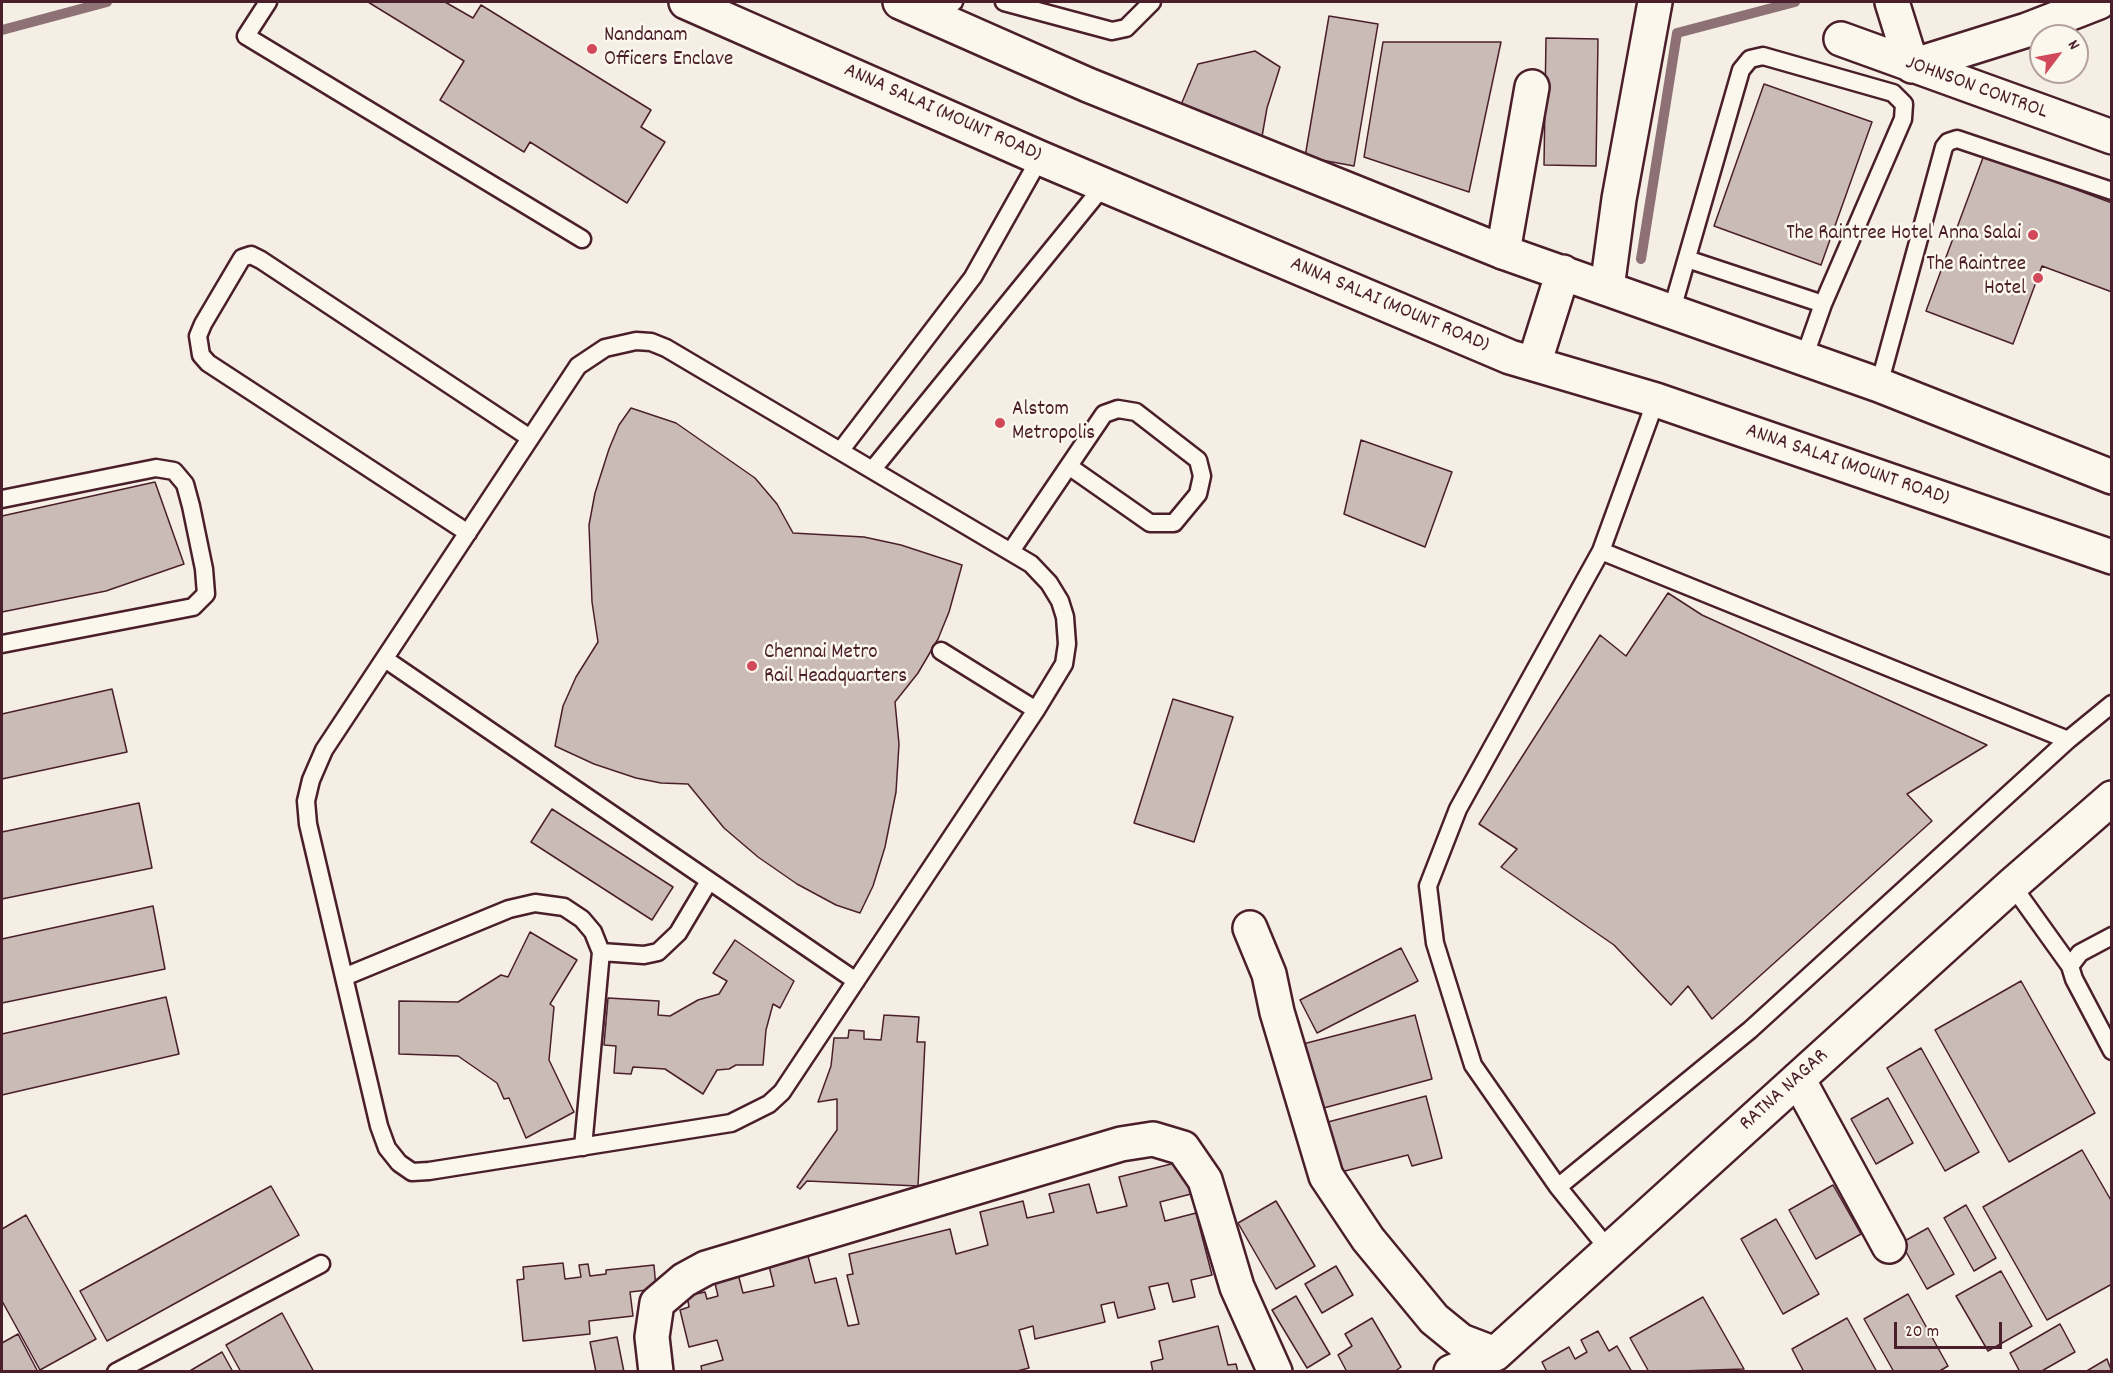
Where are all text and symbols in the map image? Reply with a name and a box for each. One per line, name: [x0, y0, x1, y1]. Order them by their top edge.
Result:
place label: Nandanam Officers Enclave: [604, 24, 733, 74]
north arrow: [2029, 24, 2089, 84]
text: N: [2061, 36, 2085, 55]
marker: Nandanam Officers Enclave: [585, 42, 599, 56]
street label: JOHNSON CONTROL: [1901, 52, 2051, 126]
street label: ANNA SALAI (MOUNT ROAD): [839, 59, 1045, 169]
place label: The Raintree Hotel Anna Salai: [1786, 222, 2021, 248]
marker: The Raintree Hotel Anna Salai: [2026, 228, 2040, 242]
street label: ANNA SALAI (MOUNT ROAD): [1286, 253, 1492, 359]
place label: The Raintree Hotel: [1926, 253, 2026, 303]
marker: The Raintree Hotel: [2031, 271, 2045, 285]
place label: Alstom Metropolis: [1012, 398, 1095, 448]
marker: Alstom Metropolis: [993, 416, 1007, 430]
street label: ANNA SALAI (MOUNT ROAD): [1742, 419, 1952, 513]
place label: Chennai Metro Rail Headquarters: [764, 641, 907, 691]
marker: Chennai Metro Rail Headquarters: [745, 659, 759, 673]
street label: RATNA NAGAR: [1735, 1045, 1835, 1137]
scale bar: [1897, 1310, 2005, 1348]
text: 20 m: [1905, 1320, 1939, 1345]

